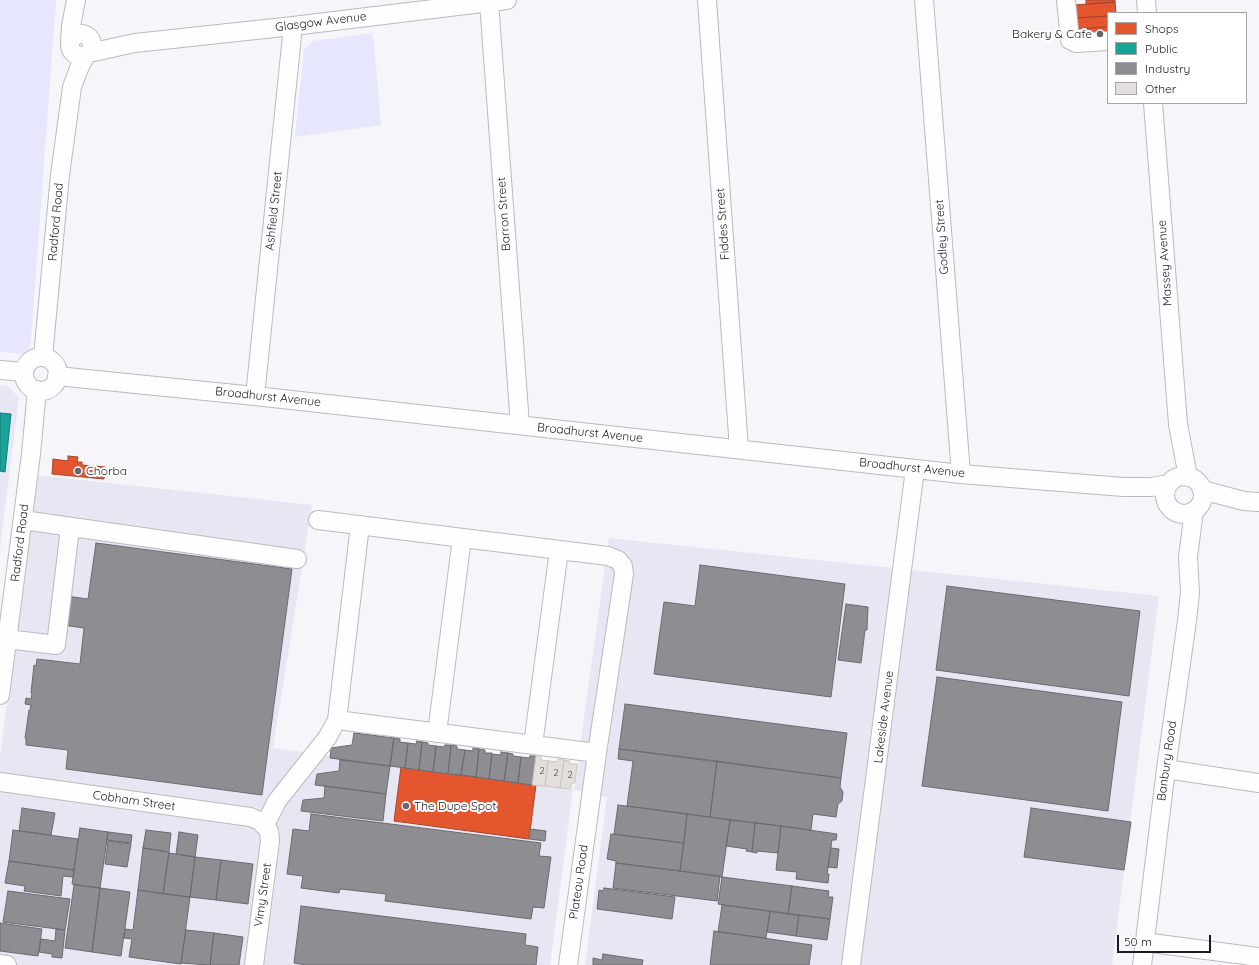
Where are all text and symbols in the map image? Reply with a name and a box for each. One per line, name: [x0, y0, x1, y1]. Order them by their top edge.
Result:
street label: Glasgow Avenue: [275, 9, 367, 35]
legend: [1107, 12, 1247, 104]
text: Shops: [1145, 21, 1179, 36]
place label: Bakery & Cafe: [1012, 27, 1092, 41]
marker: Bakery & Cafe: [1095, 29, 1105, 39]
text: Public: [1145, 41, 1178, 56]
text: Industry: [1145, 61, 1190, 76]
text: Other: [1145, 81, 1176, 96]
street label: Ashfield Street: [263, 171, 285, 251]
street label: Barron Street: [494, 176, 514, 252]
street label: Radford Road: [45, 182, 67, 262]
street label: Fiddes Street: [713, 187, 733, 261]
street label: Godley Street: [932, 199, 952, 275]
street label: Massey Avenue: [1155, 219, 1175, 307]
street label: Broadhurst Avenue: [214, 384, 322, 410]
street label: Broadhurst Avenue: [536, 420, 644, 446]
street label: Broadhurst Avenue: [858, 455, 966, 481]
place label: Chorba: [86, 464, 127, 478]
marker: Chorba: [73, 466, 83, 476]
street label: Radford Road: [8, 503, 32, 583]
street label: Lakeside Avenue: [871, 670, 897, 764]
street label: Banbury Road: [1154, 720, 1180, 802]
house number: 2: [539, 765, 545, 777]
house number: 2: [553, 767, 559, 779]
house number: 2: [567, 769, 573, 781]
street label: Cobham Street: [92, 788, 176, 814]
place label: The Dupe Spot: [414, 799, 496, 813]
marker: The Dupe Spot: [401, 801, 411, 811]
street label: Plateau Road: [567, 844, 591, 920]
street label: Vimy Street: [251, 862, 275, 928]
scale bar: [1119, 927, 1213, 953]
text: 50 m: [1124, 934, 1152, 949]

